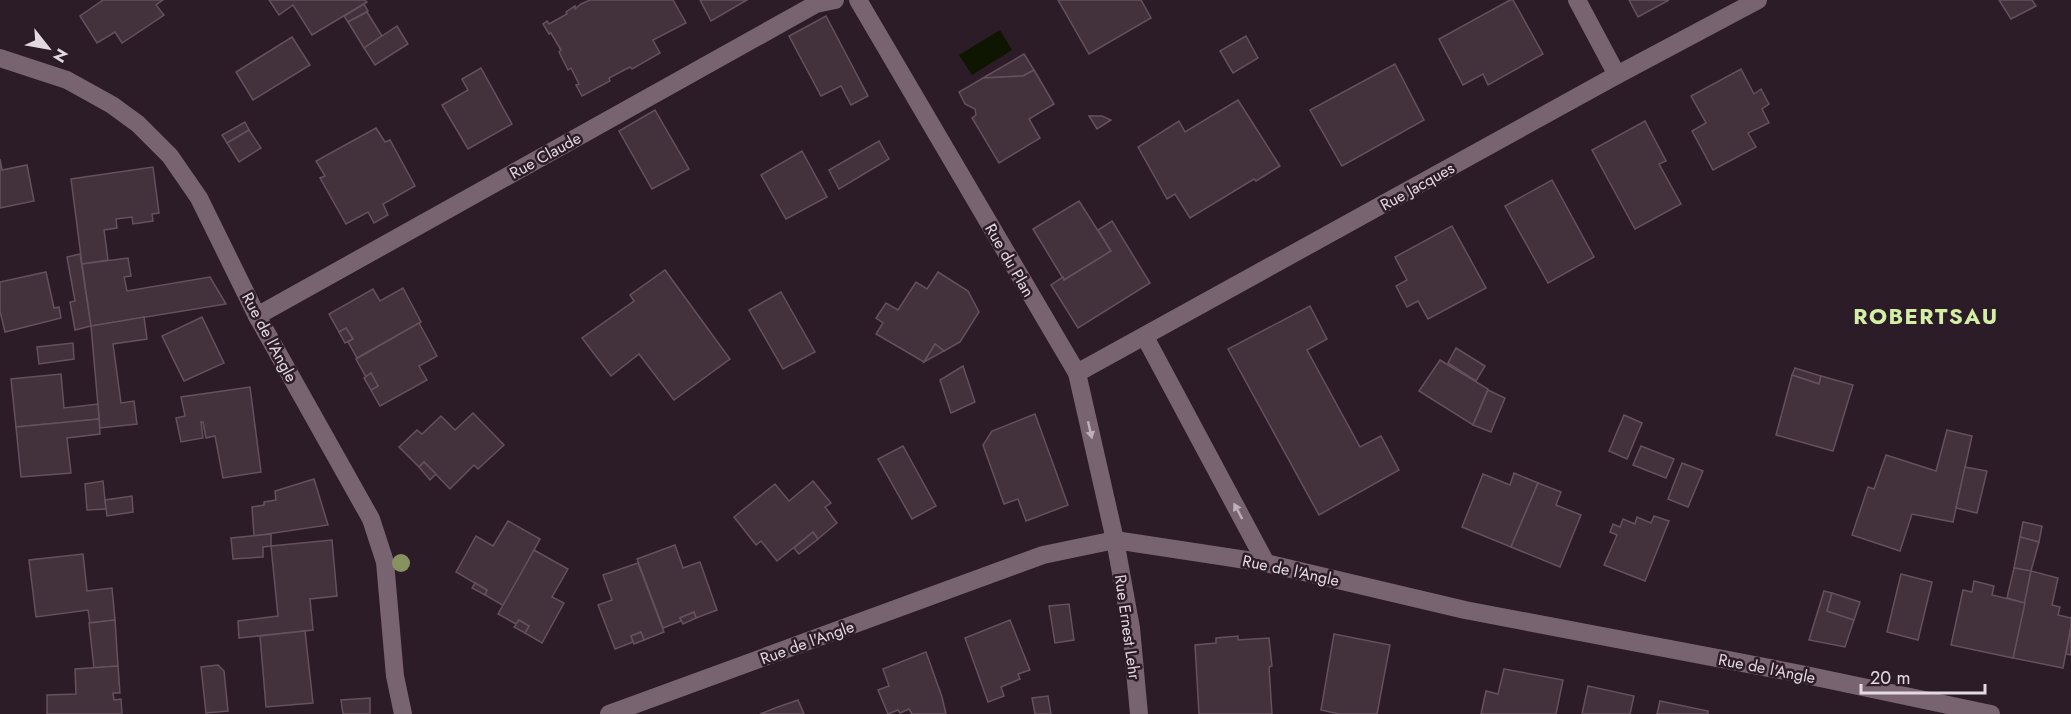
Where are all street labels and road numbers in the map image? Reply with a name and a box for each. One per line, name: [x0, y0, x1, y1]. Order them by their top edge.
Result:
street label: Rue Claude: [505, 126, 585, 185]
street label: Rue Jacques: [1376, 157, 1459, 216]
street label: Rue du Plan: [979, 219, 1040, 301]
street label: Rue de l'Angle: [236, 288, 303, 386]
street label: Rue de l'Angle: [1240, 549, 1341, 592]
street label: Rue Ernest Lehr: [1109, 573, 1146, 682]
street label: Rue de l'Angle: [757, 615, 857, 670]
street label: Rue de l'Angle: [1716, 648, 1817, 689]

